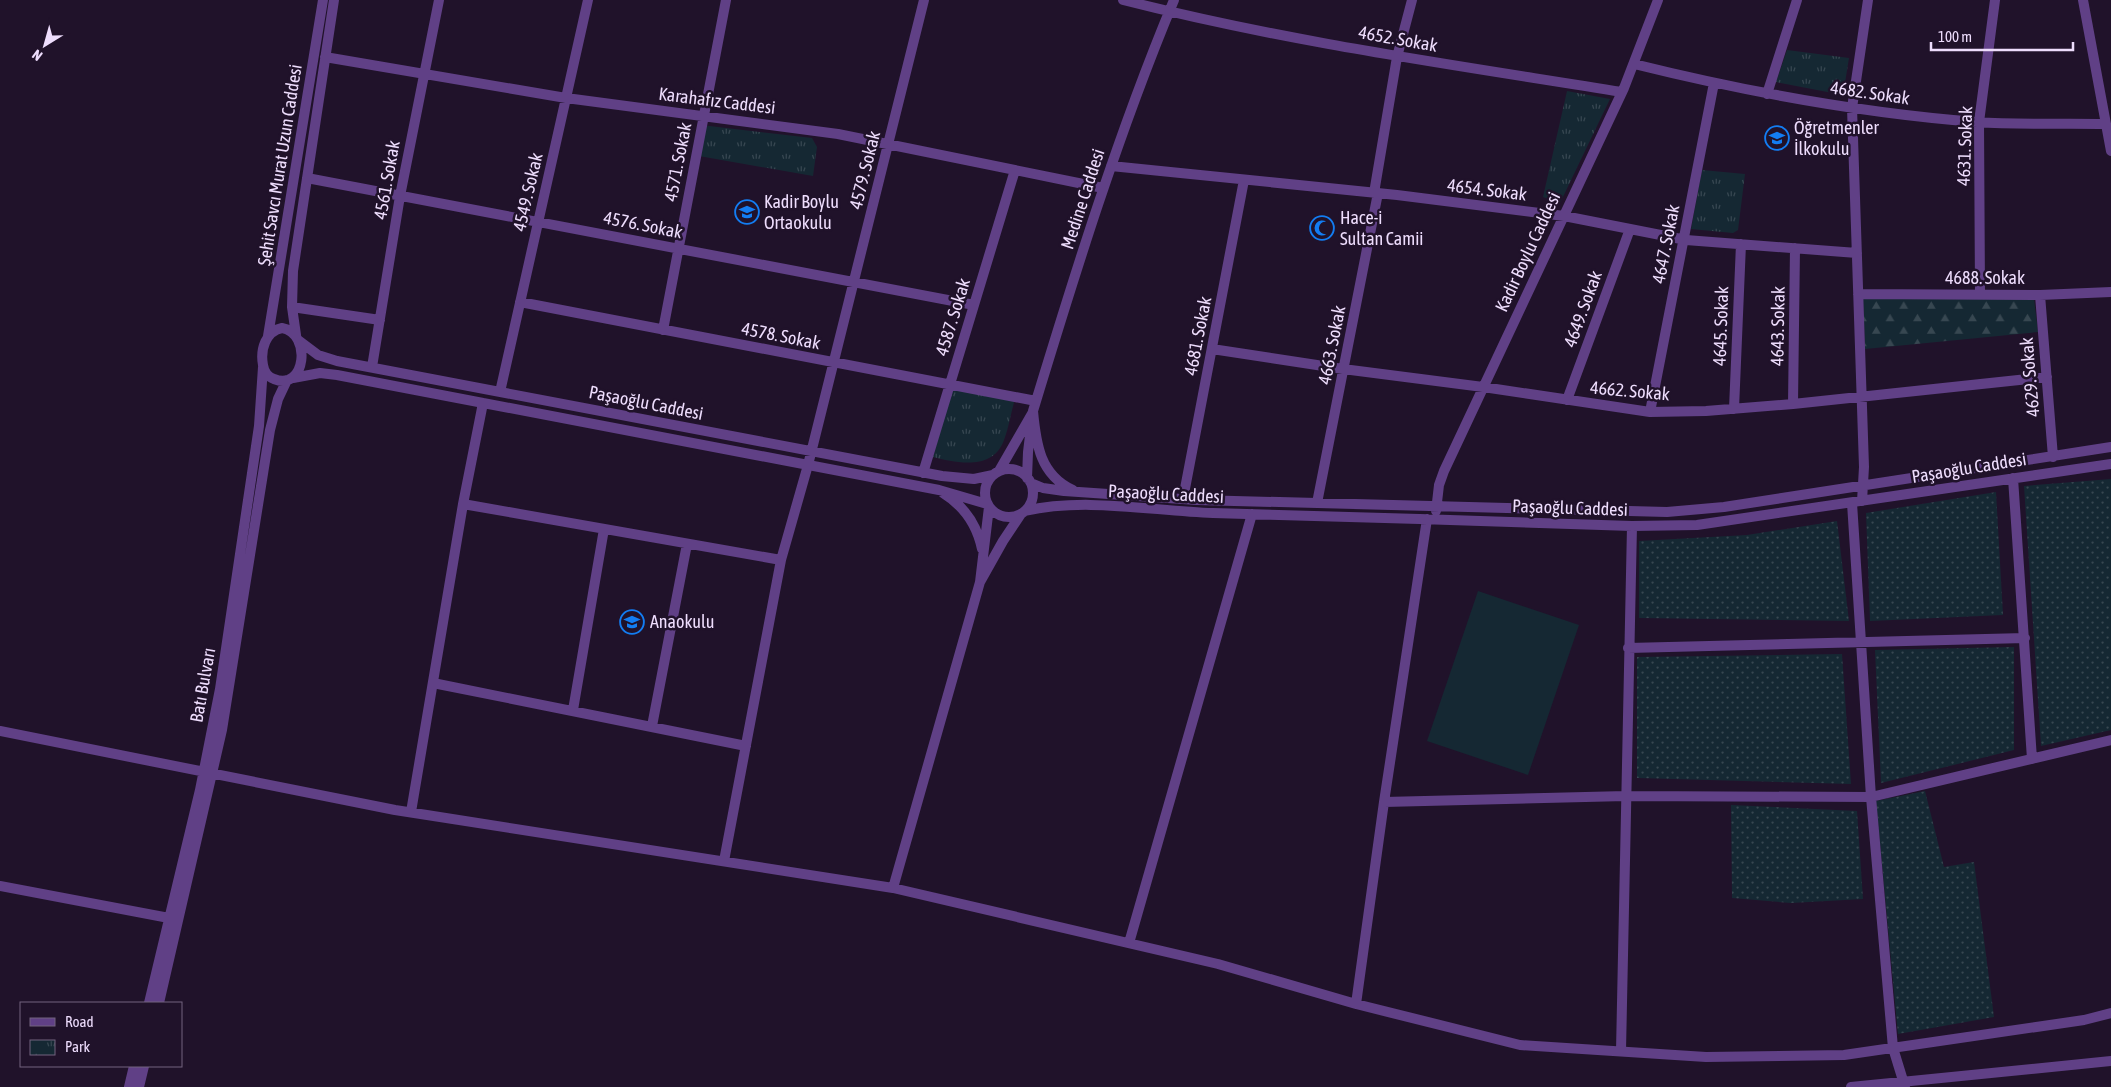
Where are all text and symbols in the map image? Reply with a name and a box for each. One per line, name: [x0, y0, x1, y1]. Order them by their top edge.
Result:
north arrow: [20, 20, 70, 70]
scale bar: [1931, 20, 2074, 52]
street label: 4652. Sokak: [1357, 21, 1439, 56]
text: 100 m: [1938, 28, 1972, 45]
text: N: [29, 47, 45, 64]
street label: Şehit Savcı Murat Uzun Caddesi: [253, 63, 306, 267]
street label: 4682. Sokak: [1829, 77, 1911, 108]
street label: Karahafız Caddesi: [657, 83, 777, 118]
street label: 4631. Sokak: [1953, 106, 1976, 186]
place label: Öğretmenler İlkokulu: [1794, 117, 1880, 159]
street label: 4571. Sokak: [660, 121, 695, 203]
school or university icon: Öğretmenler İlkokulu: [1764, 125, 1790, 151]
street label: 4579. Sokak: [845, 129, 884, 211]
street label: 4561. Sokak: [369, 139, 404, 221]
street label: Medine Caddesi: [1056, 146, 1109, 252]
street label: 4549. Sokak: [508, 151, 547, 233]
street label: 4654. Sokak: [1446, 174, 1528, 205]
street label: Kadir Boylu Caddesi: [1491, 189, 1564, 315]
place label: Kadir Boylu Ortaokulu: [764, 191, 839, 233]
school or university icon: Kadir Boylu Ortaokulu: [734, 199, 760, 225]
street label: 4647. Sokak: [1648, 203, 1683, 285]
street label: 4576. Sokak: [602, 207, 684, 242]
place label: Hace-i Sultan Camii: [1340, 207, 1423, 249]
mosque icon: Hace-i Sultan Camii: [1309, 215, 1335, 241]
street label: 4688. Sokak: [1945, 267, 2025, 288]
street label: 4649. Sokak: [1559, 268, 1606, 350]
street label: 4587. Sokak: [931, 276, 974, 358]
street label: 4645. Sokak: [1709, 286, 1732, 366]
street label: 4643. Sokak: [1766, 286, 1789, 366]
street label: 4681. Sokak: [1180, 295, 1215, 377]
street label: 4663. Sokak: [1314, 304, 1349, 386]
street label: 4578. Sokak: [740, 318, 822, 353]
street label: 4629. Sokak: [2016, 336, 2043, 418]
street label: 4662. Sokak: [1589, 377, 1671, 404]
street label: Paşaoğlu Caddesi: [587, 381, 705, 424]
street label: Paşaoğlu Caddesi: [1910, 448, 2028, 487]
street label: Paşaoğlu Caddesi: [1108, 480, 1224, 507]
street label: Paşaoğlu Caddesi: [1512, 495, 1628, 520]
school or university icon: Anaokulu: [619, 609, 645, 635]
place label: Anaokulu: [650, 611, 714, 632]
street label: Batı Bulvarı: [186, 646, 219, 724]
legend: [20, 1002, 182, 1067]
text: Road: [65, 1013, 94, 1030]
text: Park: [65, 1038, 90, 1055]

